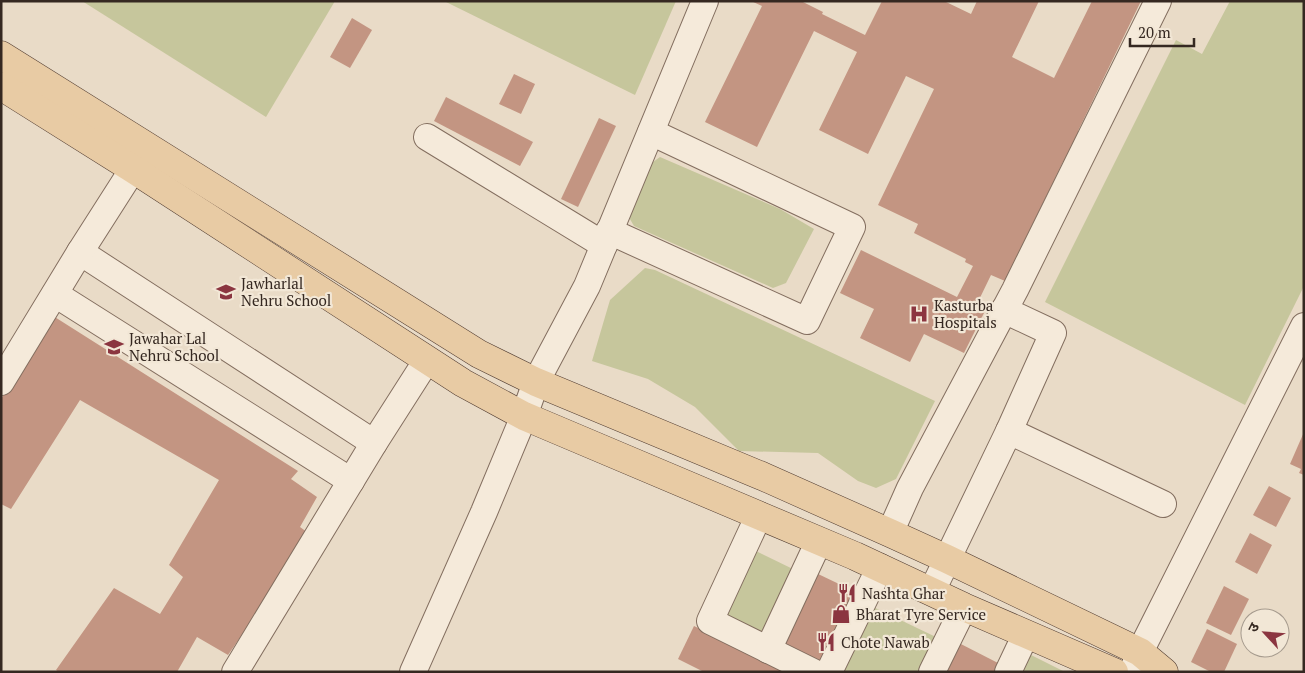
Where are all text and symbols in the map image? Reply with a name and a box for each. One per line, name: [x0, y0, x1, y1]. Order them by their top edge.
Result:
scale bar: [1130, 15, 1194, 47]
text: 20 m: [1138, 22, 1171, 42]
place label: Jawharlal Nehru School: [241, 273, 331, 310]
school or university icon: Jawharlal Nehru School: [215, 281, 237, 303]
place label: Kasturba Hospitals: [934, 295, 997, 332]
hospital icon: Kasturba Hospitals: [908, 303, 930, 325]
place label: Jawahar Lal Nehru School: [129, 328, 219, 365]
school or university icon: Jawahar Lal Nehru School: [103, 336, 125, 358]
restaurant icon: Nashta Ghar: [836, 582, 858, 604]
place label: Nashta Ghar: [862, 583, 945, 603]
shop icon: Bharat Tyre Service: [830, 603, 852, 625]
place label: Bharat Tyre Service: [856, 604, 986, 624]
north arrow: [1240, 608, 1290, 658]
text: उ: [1243, 619, 1264, 635]
restaurant icon: Chote Nawab: [815, 631, 837, 653]
place label: Chote Nawab: [841, 632, 930, 652]

